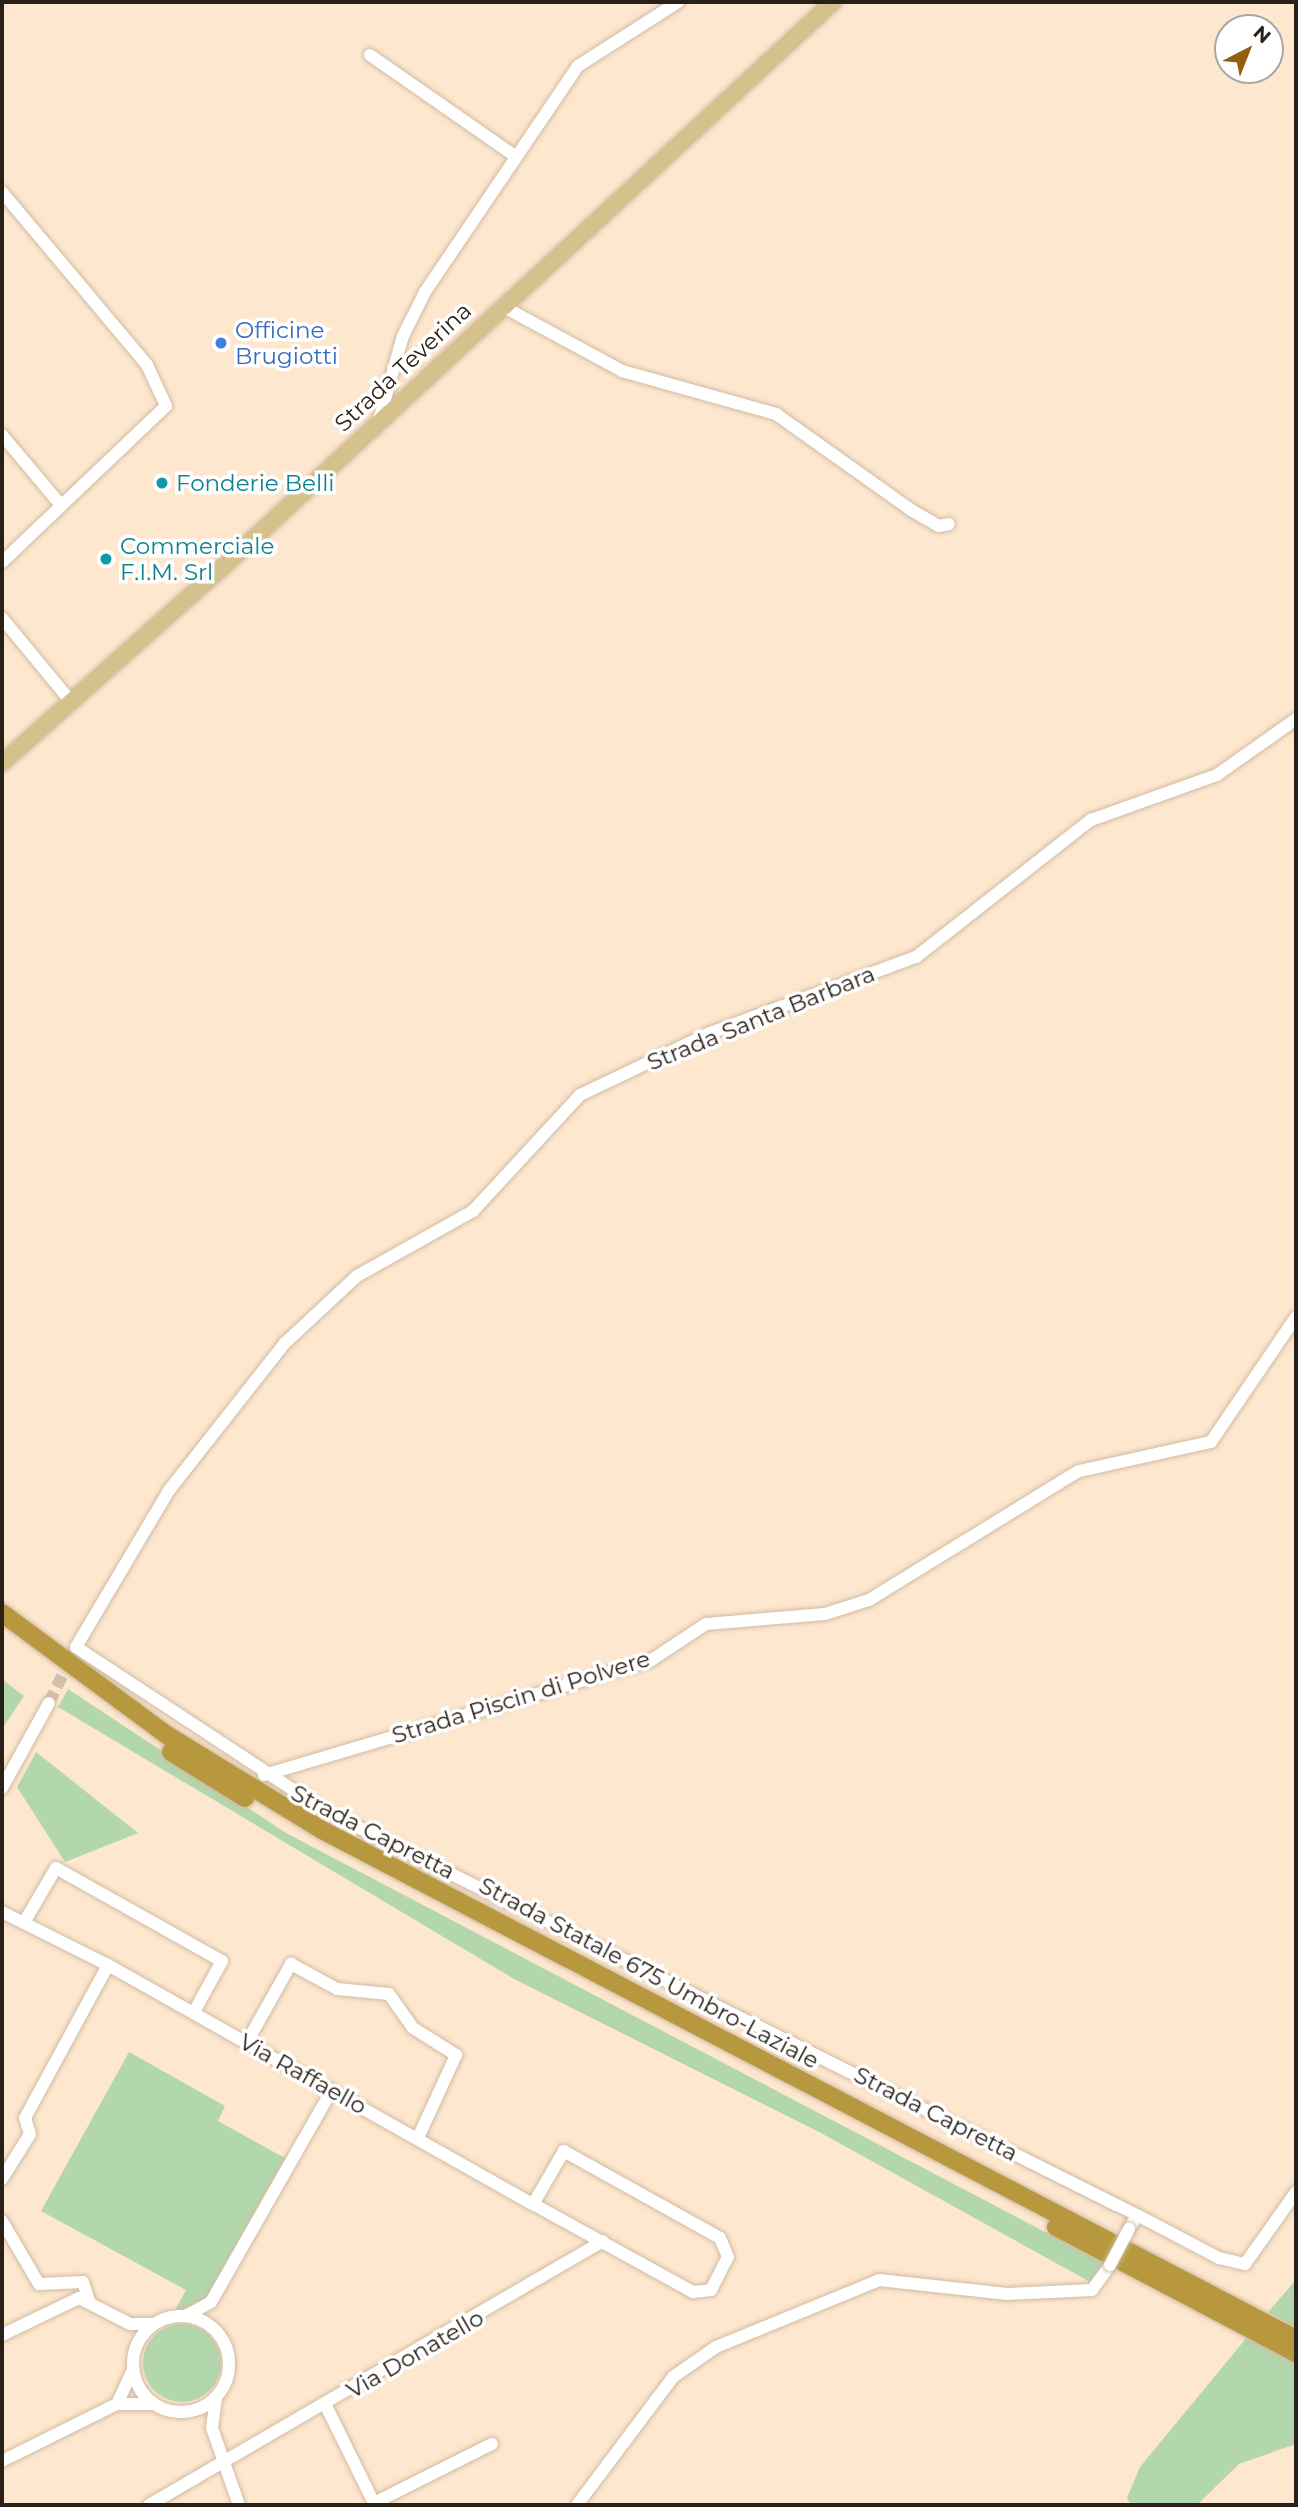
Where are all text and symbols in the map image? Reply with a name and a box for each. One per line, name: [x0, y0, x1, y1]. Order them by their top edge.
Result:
north arrow: [1214, 14, 1284, 84]
text: N: [1249, 21, 1275, 48]
street label: Strada Teverina: [329, 297, 477, 437]
place label: Officine Brugiotti: [235, 316, 338, 370]
marker: Officine Brugiotti: [213, 335, 229, 351]
place label: Fonderie Belli: [176, 469, 335, 497]
marker: Fonderie Belli: [154, 475, 170, 491]
place label: Commerciale F.I.M. Srl: [120, 532, 274, 586]
marker: Commerciale F.I.M. Srl: [98, 551, 114, 567]
street label: Strada Santa Barbara: [643, 960, 879, 1076]
street label: Strada Piscin di Polvere: [389, 1645, 653, 1749]
street label: Strada Capretta: [286, 1779, 460, 1885]
street label: Strada Statale 675 Umbro-Laziale: [474, 1871, 824, 2075]
street label: Via Raffaello: [235, 2028, 371, 2120]
street label: Strada Capretta: [849, 2061, 1023, 2167]
street label: Via Donatello: [342, 2304, 488, 2404]

